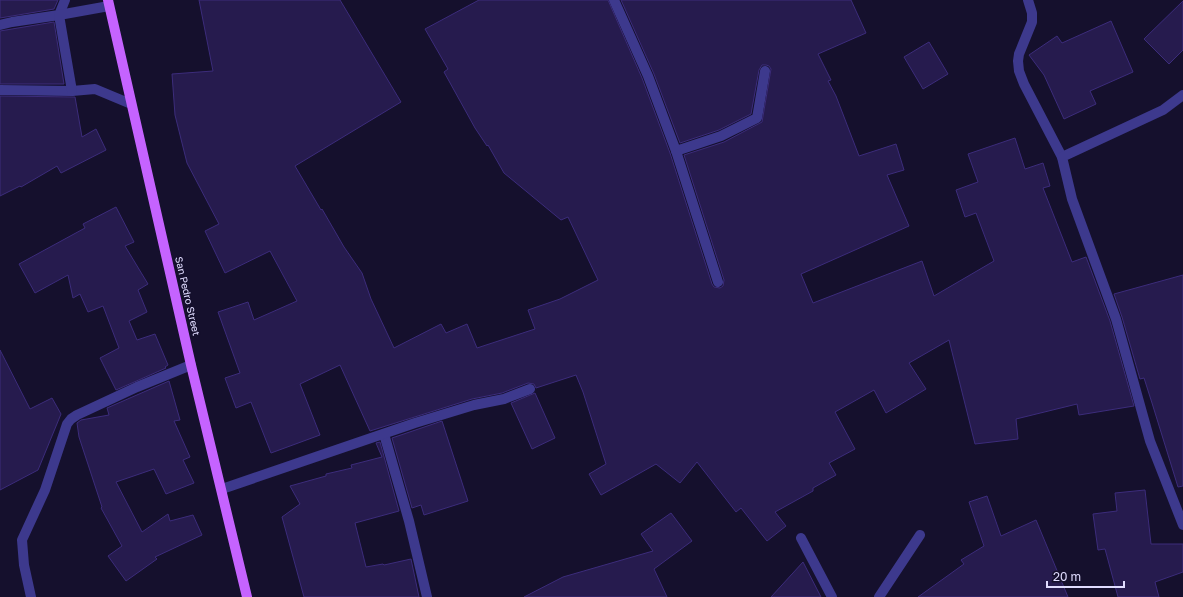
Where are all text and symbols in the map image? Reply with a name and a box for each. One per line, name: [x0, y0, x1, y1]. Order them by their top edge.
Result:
street label: San Pedro Street: [173, 255, 203, 337]
scale bar: [1047, 563, 1124, 589]
text: 20 m: [1053, 569, 1081, 584]

